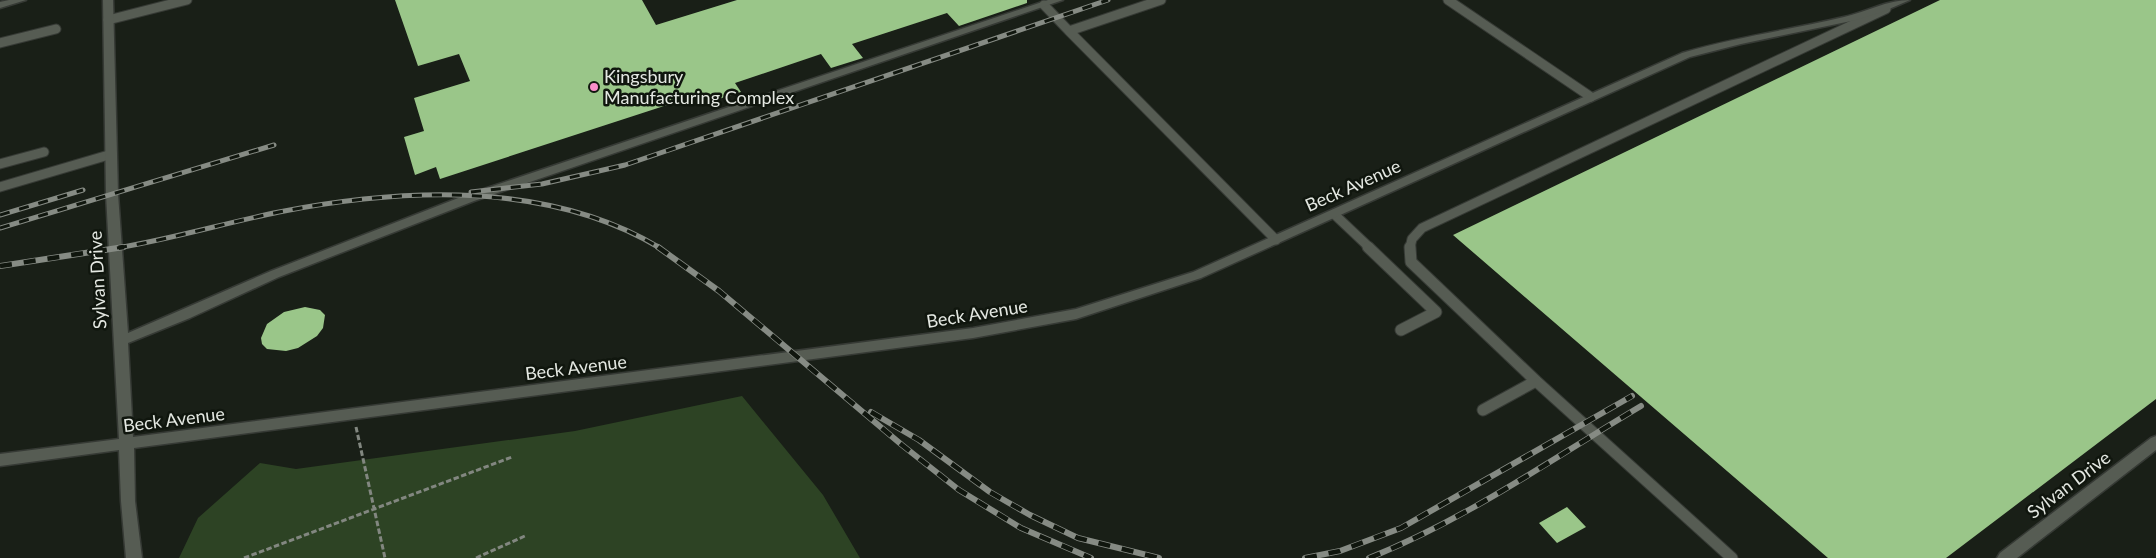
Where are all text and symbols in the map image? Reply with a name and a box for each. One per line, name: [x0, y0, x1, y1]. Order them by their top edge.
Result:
place label: Kingsbury Manufacturing Complex: [604, 65, 794, 108]
marker: Kingsbury Manufacturing Complex: [588, 81, 600, 93]
street label: Beck Avenue: [1301, 154, 1404, 216]
street label: Sylvan Drive: [83, 230, 111, 330]
street label: Beck Avenue: [925, 294, 1029, 332]
street label: Beck Avenue: [524, 350, 628, 384]
street label: Beck Avenue: [122, 402, 226, 436]
street label: Sylvan Drive: [2022, 446, 2114, 523]

